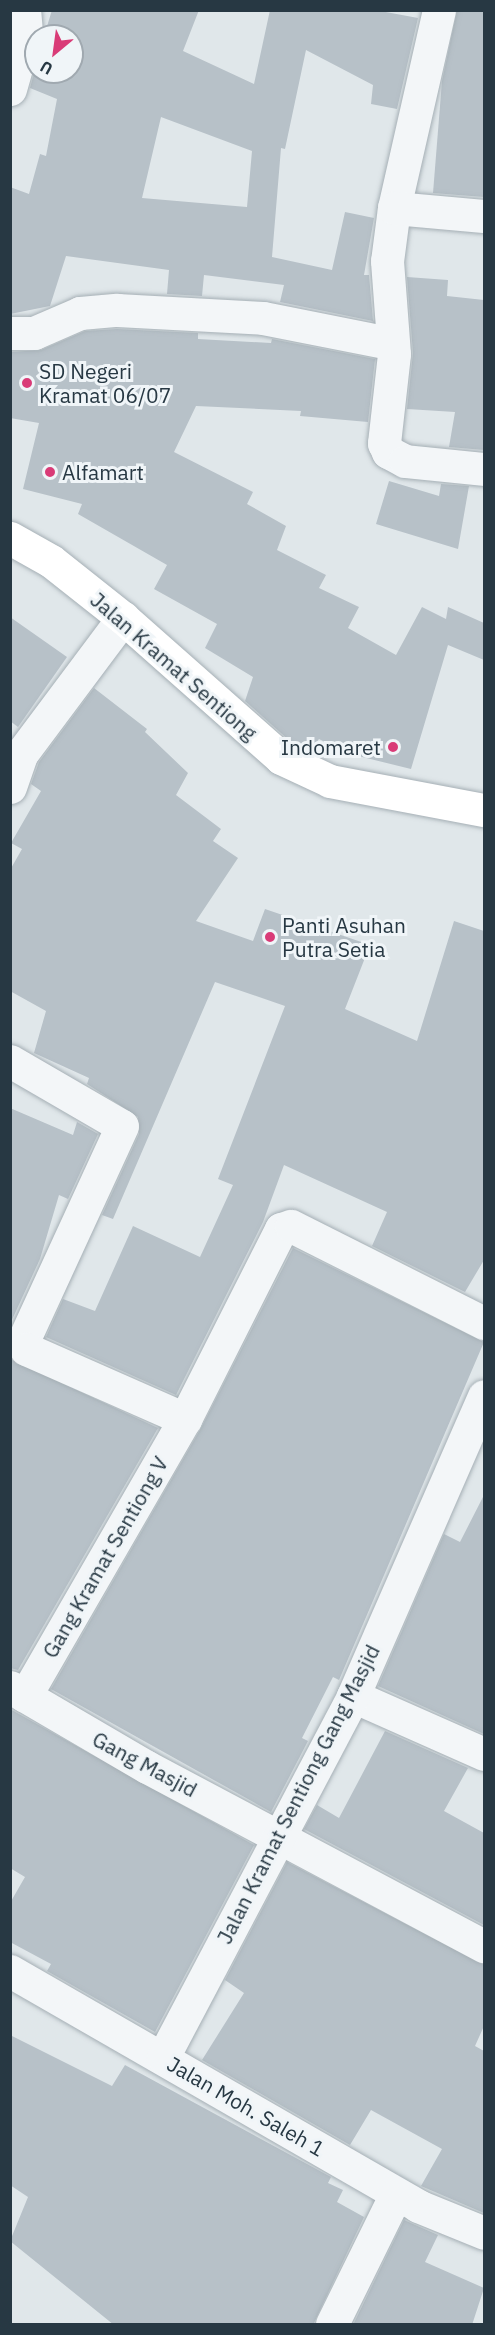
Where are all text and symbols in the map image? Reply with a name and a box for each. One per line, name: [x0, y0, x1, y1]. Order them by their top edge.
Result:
north arrow: [24, 24, 84, 84]
text: U: [37, 57, 56, 79]
place label: SD Negeri Kramat 06/07: [39, 358, 171, 408]
marker: SD Negeri Kramat 06/07: [20, 376, 34, 390]
place label: Alfamart: [62, 459, 144, 485]
marker: Alfamart: [43, 465, 57, 479]
street label: Jalan Kramat Sentiong: [86, 587, 262, 745]
place label: Indomaret: [281, 734, 381, 760]
marker: Indomaret: [386, 740, 400, 754]
place label: Panti Asuhan Putra Setia: [282, 912, 406, 962]
marker: Panti Asuhan Putra Setia: [263, 930, 277, 944]
street label: Gang Kramat Sentiong V: [37, 1452, 173, 1662]
street label: Jalan Kramat Sentiong Gang Masjid: [211, 1640, 385, 1948]
street label: Gang Masjid: [88, 1726, 202, 1802]
street label: Jalan Moh. Saleh 1: [163, 2051, 329, 2161]

